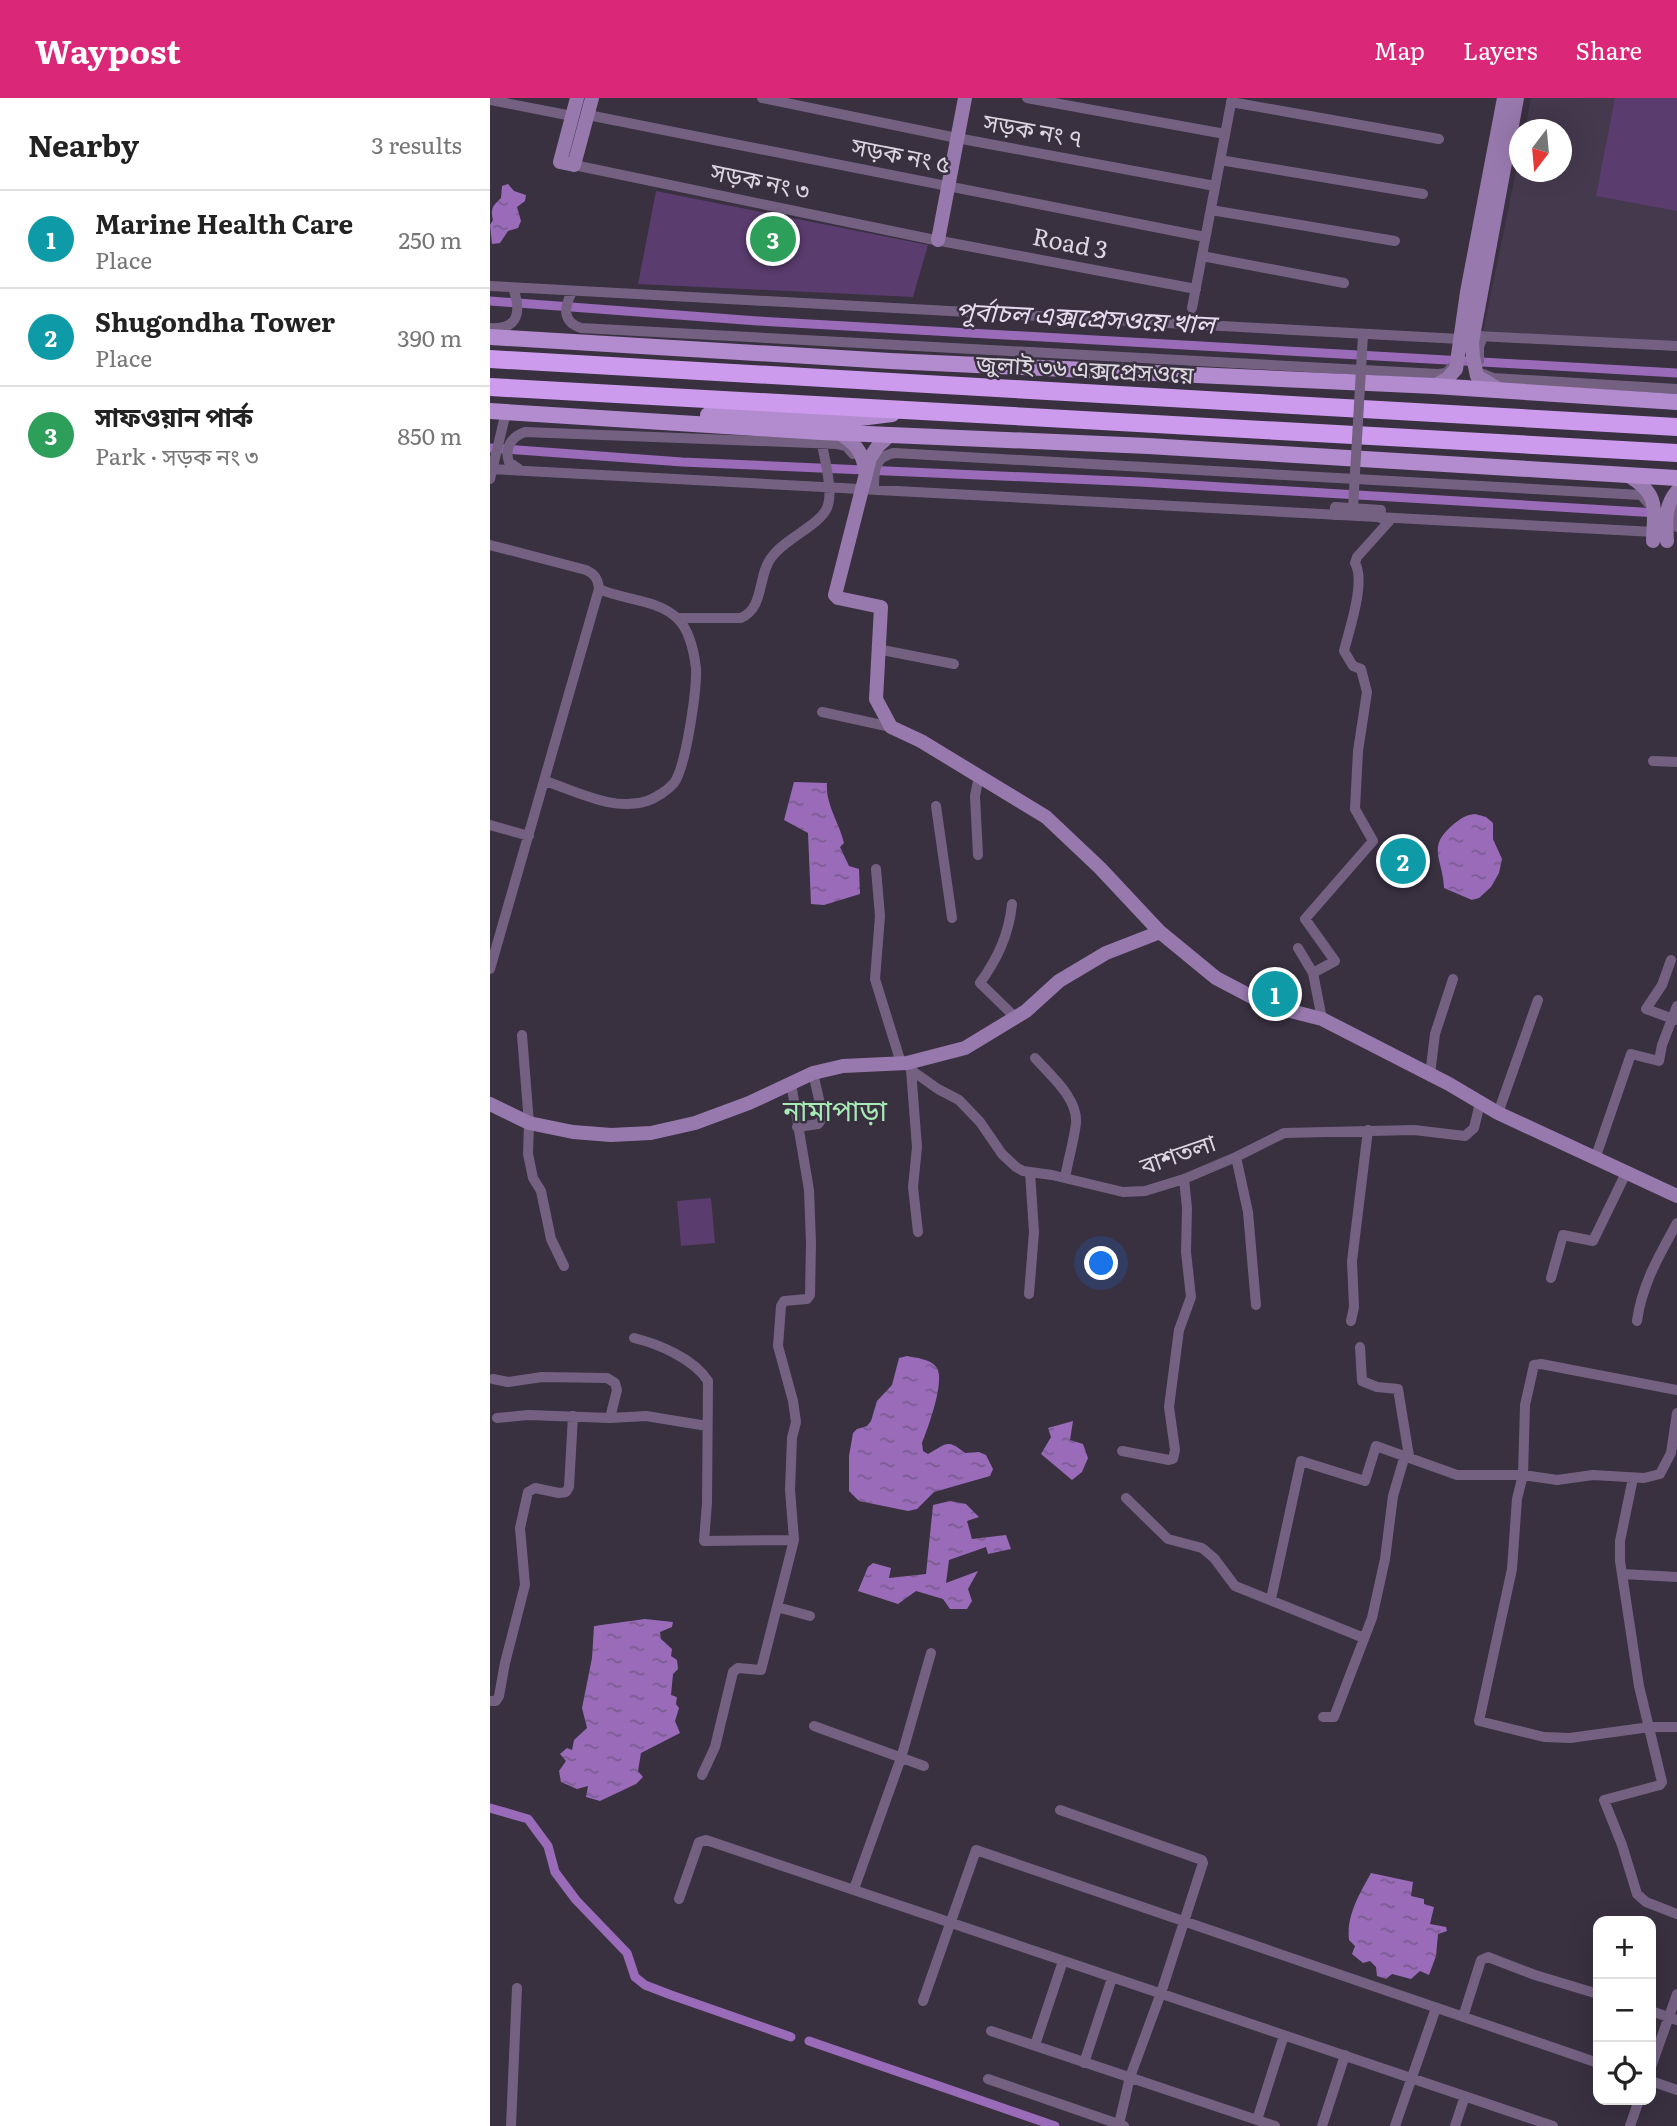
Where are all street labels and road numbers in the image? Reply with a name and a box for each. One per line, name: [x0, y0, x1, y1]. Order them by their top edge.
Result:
street label: সড়ক নং ৭: [980, 102, 1086, 154]
street label: সড়ক নং ৫: [848, 127, 954, 180]
street label: সড়ক নং ৩: [707, 152, 813, 207]
street label: Road 3: [1030, 217, 1111, 266]
street label: জুলাই ৩৬ এক্সপ্রেসওয়ে: [974, 344, 1196, 391]
street label: বাশতলা: [1134, 1123, 1220, 1182]

